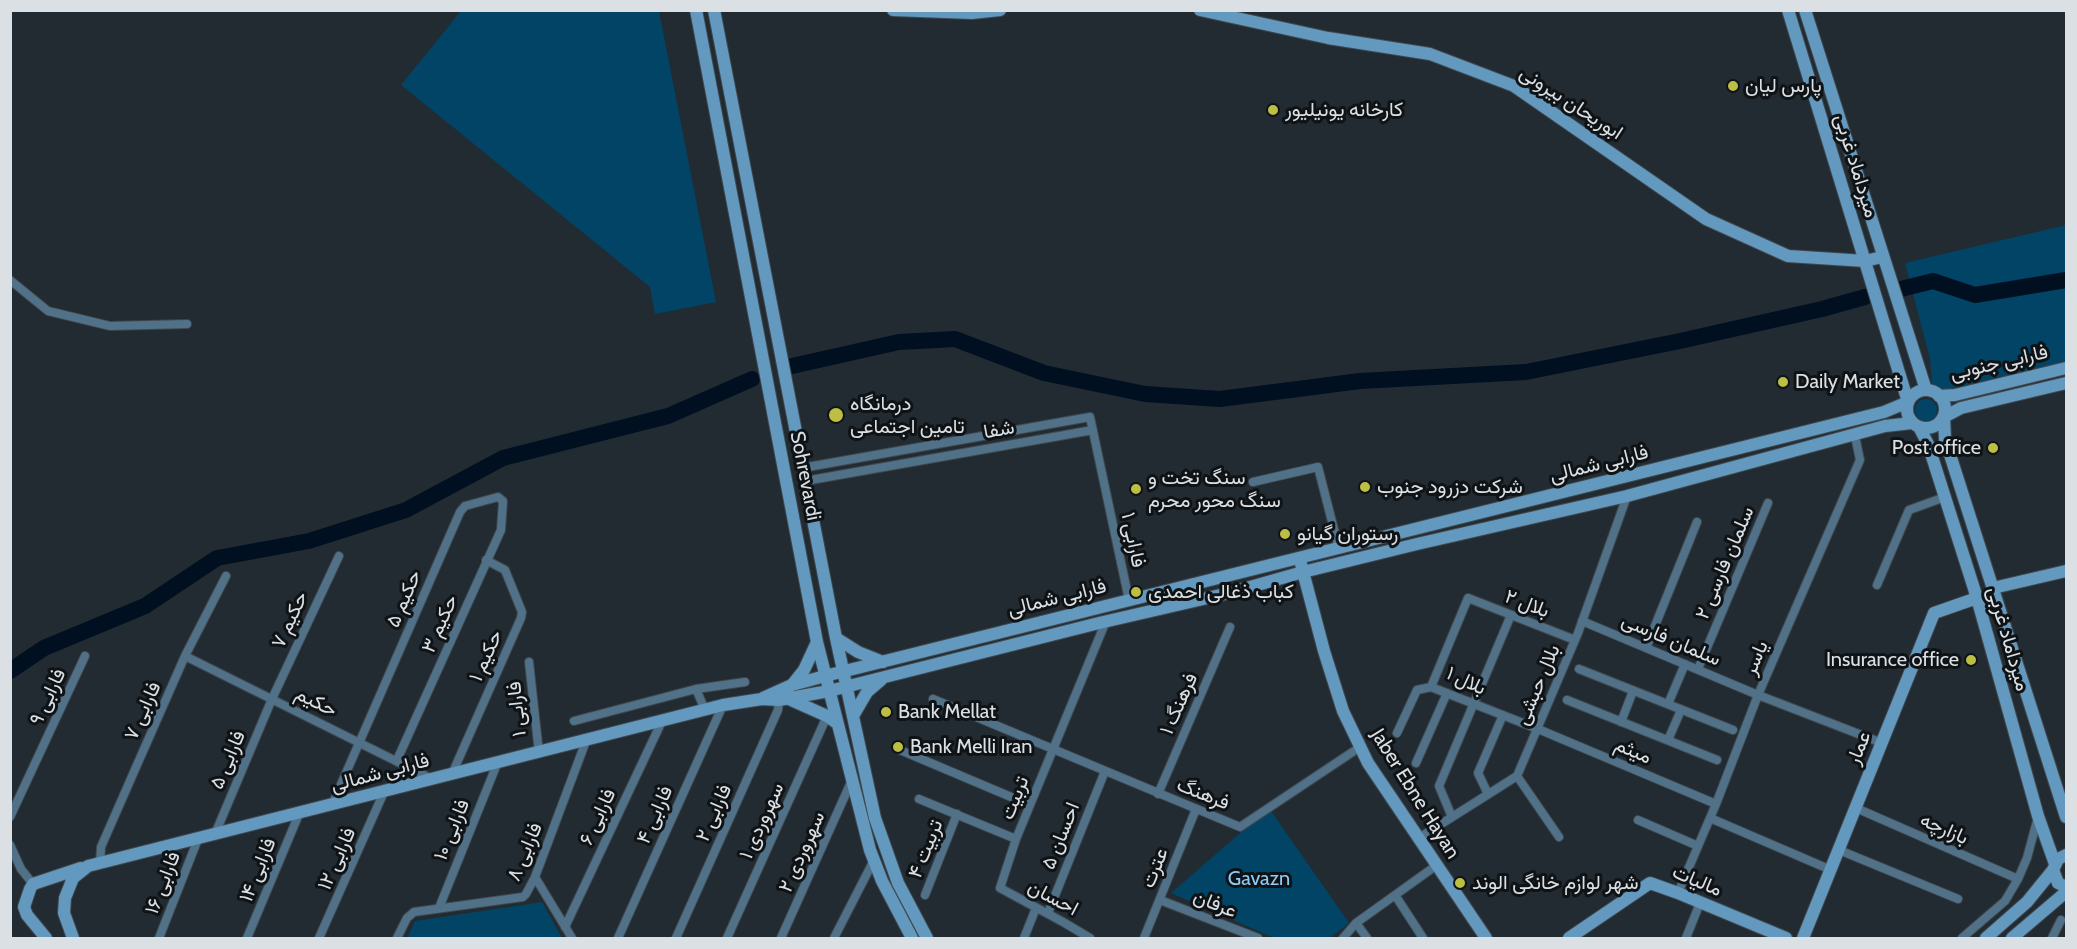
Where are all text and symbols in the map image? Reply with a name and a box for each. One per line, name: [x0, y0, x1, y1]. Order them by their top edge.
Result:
street label: ابوریحان بیرونی: [1515, 61, 1627, 145]
place label: پارس لیان: [1745, 74, 1822, 98]
marker: پارس لیان: [1726, 79, 1740, 93]
place label: کارخانه یونیلیور: [1285, 98, 1403, 122]
marker: کارخانه یونیلیور: [1266, 103, 1280, 117]
street label: میرداماد غربی: [1829, 111, 1883, 221]
street label: فارابی جنوبی: [1948, 340, 2050, 386]
place label: Daily Market: [1795, 370, 1900, 394]
marker: Daily Market: [1776, 375, 1790, 389]
place label: درمانگاه تامین اجتماعی: [850, 392, 965, 439]
marker: درمانگاه تامین اجتماعی: [827, 406, 845, 424]
street label: شفا: [982, 415, 1016, 445]
street label: Sohrevardi: [785, 429, 825, 523]
place label: Post office: [1892, 436, 1981, 460]
street label: فارابی شمالی: [1547, 440, 1651, 488]
marker: Post office: [1986, 441, 2000, 455]
place label: سنگ تخت و سنگ محور محرم: [1148, 466, 1281, 513]
place label: شرکت دزرود جنوب: [1377, 475, 1523, 499]
marker: شرکت دزرود جنوب: [1358, 480, 1372, 494]
marker: سنگ تخت و سنگ محور محرم: [1129, 482, 1143, 496]
street label: سلمان فارسی ۲: [1690, 503, 1760, 623]
street label: فارابی ۱: [1115, 510, 1151, 570]
place label: رستوران گیانو: [1297, 522, 1398, 546]
marker: رستوران گیانو: [1278, 527, 1292, 541]
street label: حکیم ۵: [381, 567, 427, 631]
street label: فارابی شمالی: [1005, 574, 1109, 622]
place label: کباب ذغالی احمدی: [1148, 580, 1294, 604]
street label: میرداماد غربی: [1982, 584, 2034, 694]
marker: کباب ذغالی احمدی: [1129, 585, 1143, 599]
street label: بلال ۲: [1501, 585, 1553, 623]
street label: حکیم ۷: [266, 588, 314, 652]
street label: حکیم ۳: [417, 591, 463, 657]
street label: سلمان فارسی: [1618, 608, 1724, 672]
street label: حکیم ۱: [464, 627, 508, 685]
street label: یاسر: [1738, 637, 1774, 679]
street label: بلال حبشی: [1510, 641, 1566, 729]
place label: Insurance office: [1826, 648, 1959, 672]
marker: Insurance office: [1964, 653, 1978, 667]
street label: بلال ۱: [1442, 661, 1490, 701]
street label: فارابی ۹: [25, 665, 71, 729]
street label: فرهنگ ۱: [1155, 669, 1203, 739]
street label: فارابی ۷: [120, 678, 166, 744]
street label: فارابی ۱: [502, 680, 532, 738]
street label: حکیم: [291, 682, 341, 722]
place label: Bank Mellat: [898, 700, 996, 724]
marker: Bank Mellat: [879, 705, 893, 719]
street label: Jaber Ebne Hayan: [1365, 725, 1465, 863]
street label: فارابی ۵: [205, 727, 251, 793]
street label: عمار: [1842, 728, 1876, 768]
street label: میثم: [1611, 733, 1655, 769]
place label: Bank Melli Iran: [910, 735, 1032, 759]
marker: Bank Melli Iran: [891, 740, 905, 754]
street label: فارابی شمالی: [328, 748, 432, 798]
street label: تربیت: [995, 773, 1035, 823]
street label: فرهنگ: [1173, 773, 1233, 815]
street label: سهروردی ۱: [735, 779, 789, 863]
street label: فارابی ۲: [691, 781, 737, 845]
street label: فارابی ۴: [632, 782, 678, 848]
street label: فارابی ۶: [575, 785, 621, 849]
street label: فارابی ۱۰: [429, 796, 475, 864]
street label: احسان ۵: [1037, 799, 1085, 873]
street label: سهروردی ۲: [774, 808, 830, 896]
street label: بازارچه: [1916, 808, 1972, 850]
street label: تربیت ۴: [903, 816, 949, 882]
street label: فارابی ۸: [502, 819, 548, 885]
street label: فارابی ۱۲: [313, 824, 361, 894]
street label: فارابی ۱۴: [234, 834, 282, 906]
street label: عترت: [1136, 844, 1174, 892]
street label: فارابی ۱۶: [140, 848, 186, 918]
street label: مالیات: [1669, 860, 1725, 902]
park label: Gavazn: [1228, 867, 1290, 891]
place label: شهر لوازم خانگی الوند: [1472, 871, 1639, 895]
street label: احسان: [1024, 875, 1082, 921]
marker: شهر لوازم خانگی الوند: [1453, 876, 1467, 890]
street label: عرفان: [1190, 885, 1240, 923]

